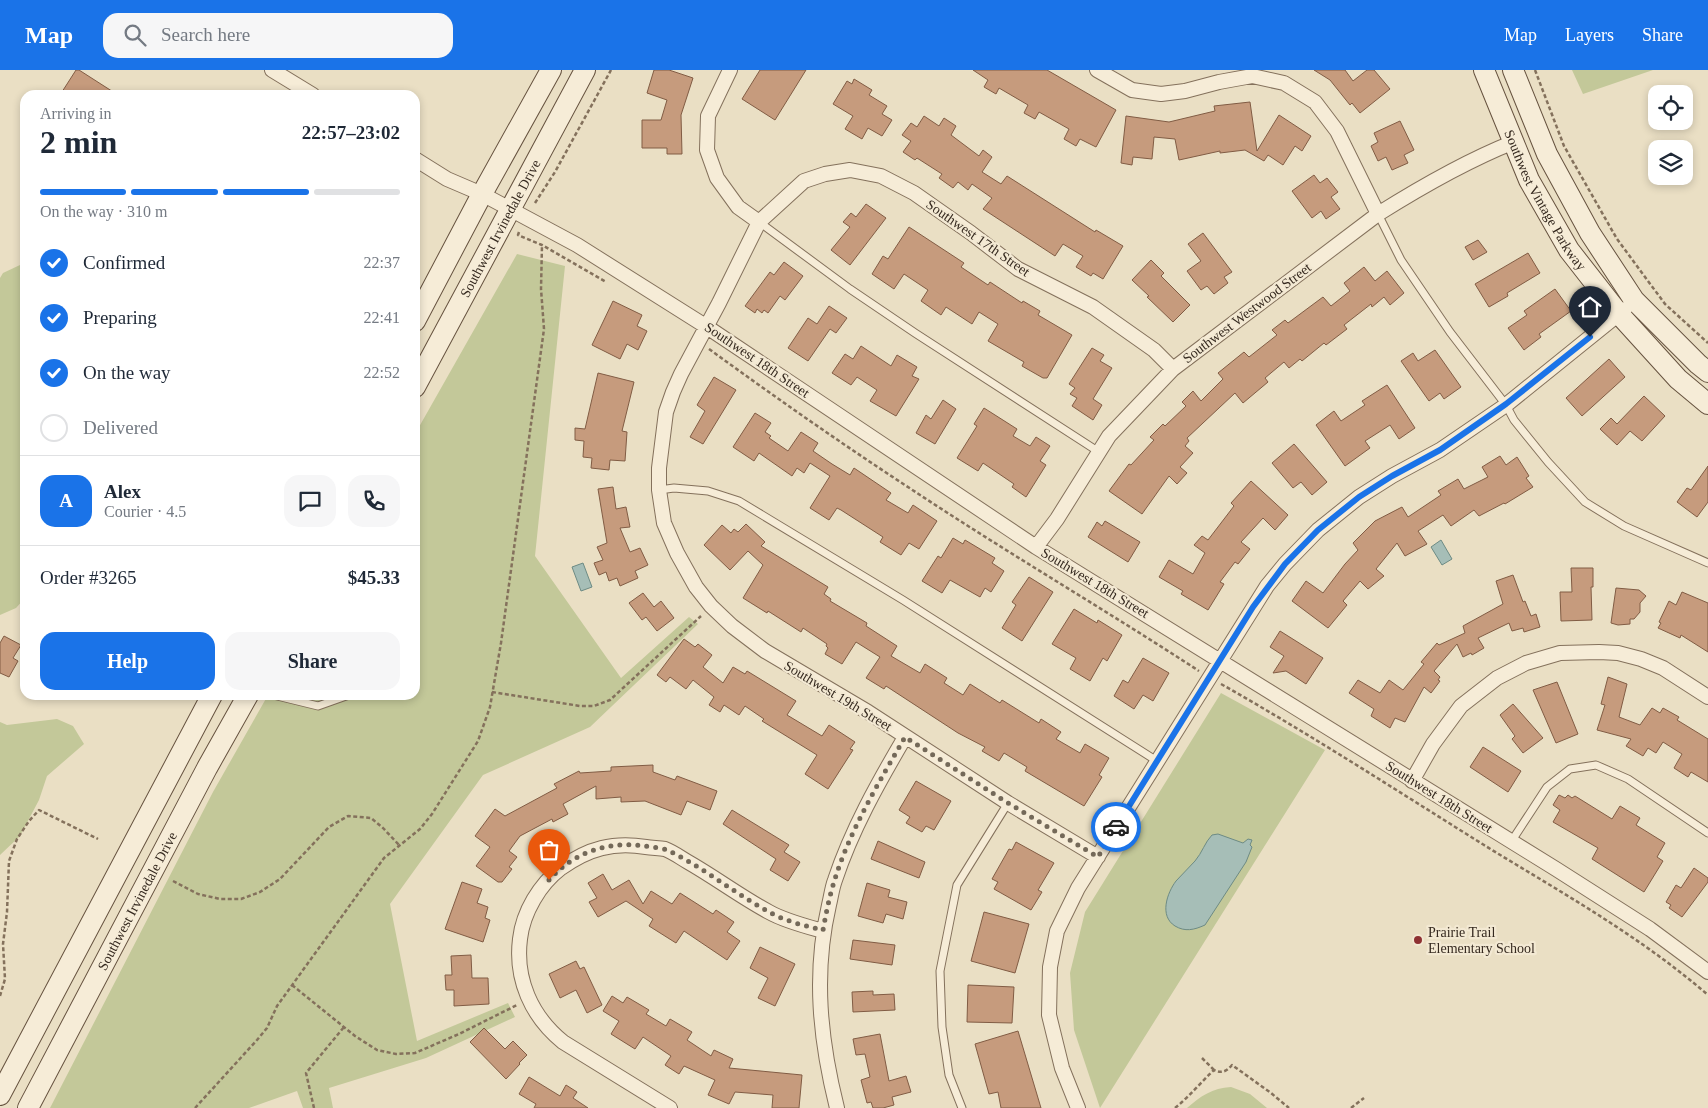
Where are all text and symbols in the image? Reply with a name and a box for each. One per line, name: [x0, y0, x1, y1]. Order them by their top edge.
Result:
search box: [103, 13, 453, 58]
icon: search: [121, 21, 149, 49]
text: Map: [25, 22, 73, 48]
text: Search here: [161, 24, 250, 45]
text: Map: [1504, 25, 1537, 45]
text: Layers: [1565, 25, 1614, 45]
text: Share: [1642, 25, 1683, 45]
map controls: [1648, 85, 1693, 185]
button: locate: [1648, 85, 1693, 130]
text: Arriving in: [40, 105, 112, 122]
text: 22:57–23:02: [302, 122, 400, 143]
text: 2 min: [40, 124, 117, 160]
street label: Southwest Vintage Parkway: [1502, 127, 1589, 273]
button: layers: [1648, 140, 1693, 185]
street label: Southwest Irvinedale Drive: [457, 157, 543, 300]
street label: Southwest 17th Street: [923, 197, 1033, 279]
text: On the way · 310 m: [40, 203, 168, 220]
icon: check: [40, 249, 68, 277]
text: Confirmed: [83, 252, 165, 273]
text: 22:37: [364, 254, 400, 271]
street label: Southwest Westwood Street: [1180, 260, 1314, 366]
pin: [1569, 286, 1611, 337]
icon: home: [1576, 293, 1604, 321]
icon: check: [40, 304, 68, 332]
text: Preparing: [83, 307, 157, 328]
text: 22:41: [364, 309, 400, 326]
street label: Southwest 18th Street: [702, 319, 812, 401]
icon: check: [40, 359, 68, 387]
text: On the way: [83, 362, 171, 383]
text: 22:52: [364, 364, 400, 381]
text: Delivered: [83, 417, 158, 438]
button: chat: [284, 475, 336, 527]
button: phone: [348, 475, 400, 527]
text: Alex: [104, 481, 141, 502]
text: A: [59, 490, 73, 511]
text: Courier · 4.5: [104, 503, 186, 520]
street label: Southwest 18th Street: [1038, 545, 1152, 621]
text: Order #3265: [40, 567, 137, 588]
text: $45.33: [348, 567, 400, 588]
button: Help: [40, 632, 215, 690]
button: Share: [225, 632, 400, 690]
street label: Southwest 19th Street: [781, 658, 895, 734]
street label: Southwest 18th Street: [1383, 758, 1495, 836]
courier: [1091, 802, 1141, 852]
icon: car: [1102, 813, 1130, 841]
street label: Southwest Irvinedale Drive: [94, 829, 180, 973]
pin: [528, 829, 570, 880]
icon: bag: [535, 836, 563, 864]
place label: Prairie Trail Elementary School: [1428, 925, 1535, 956]
marker: Prairie Trail Elementary School: [1412, 934, 1424, 946]

